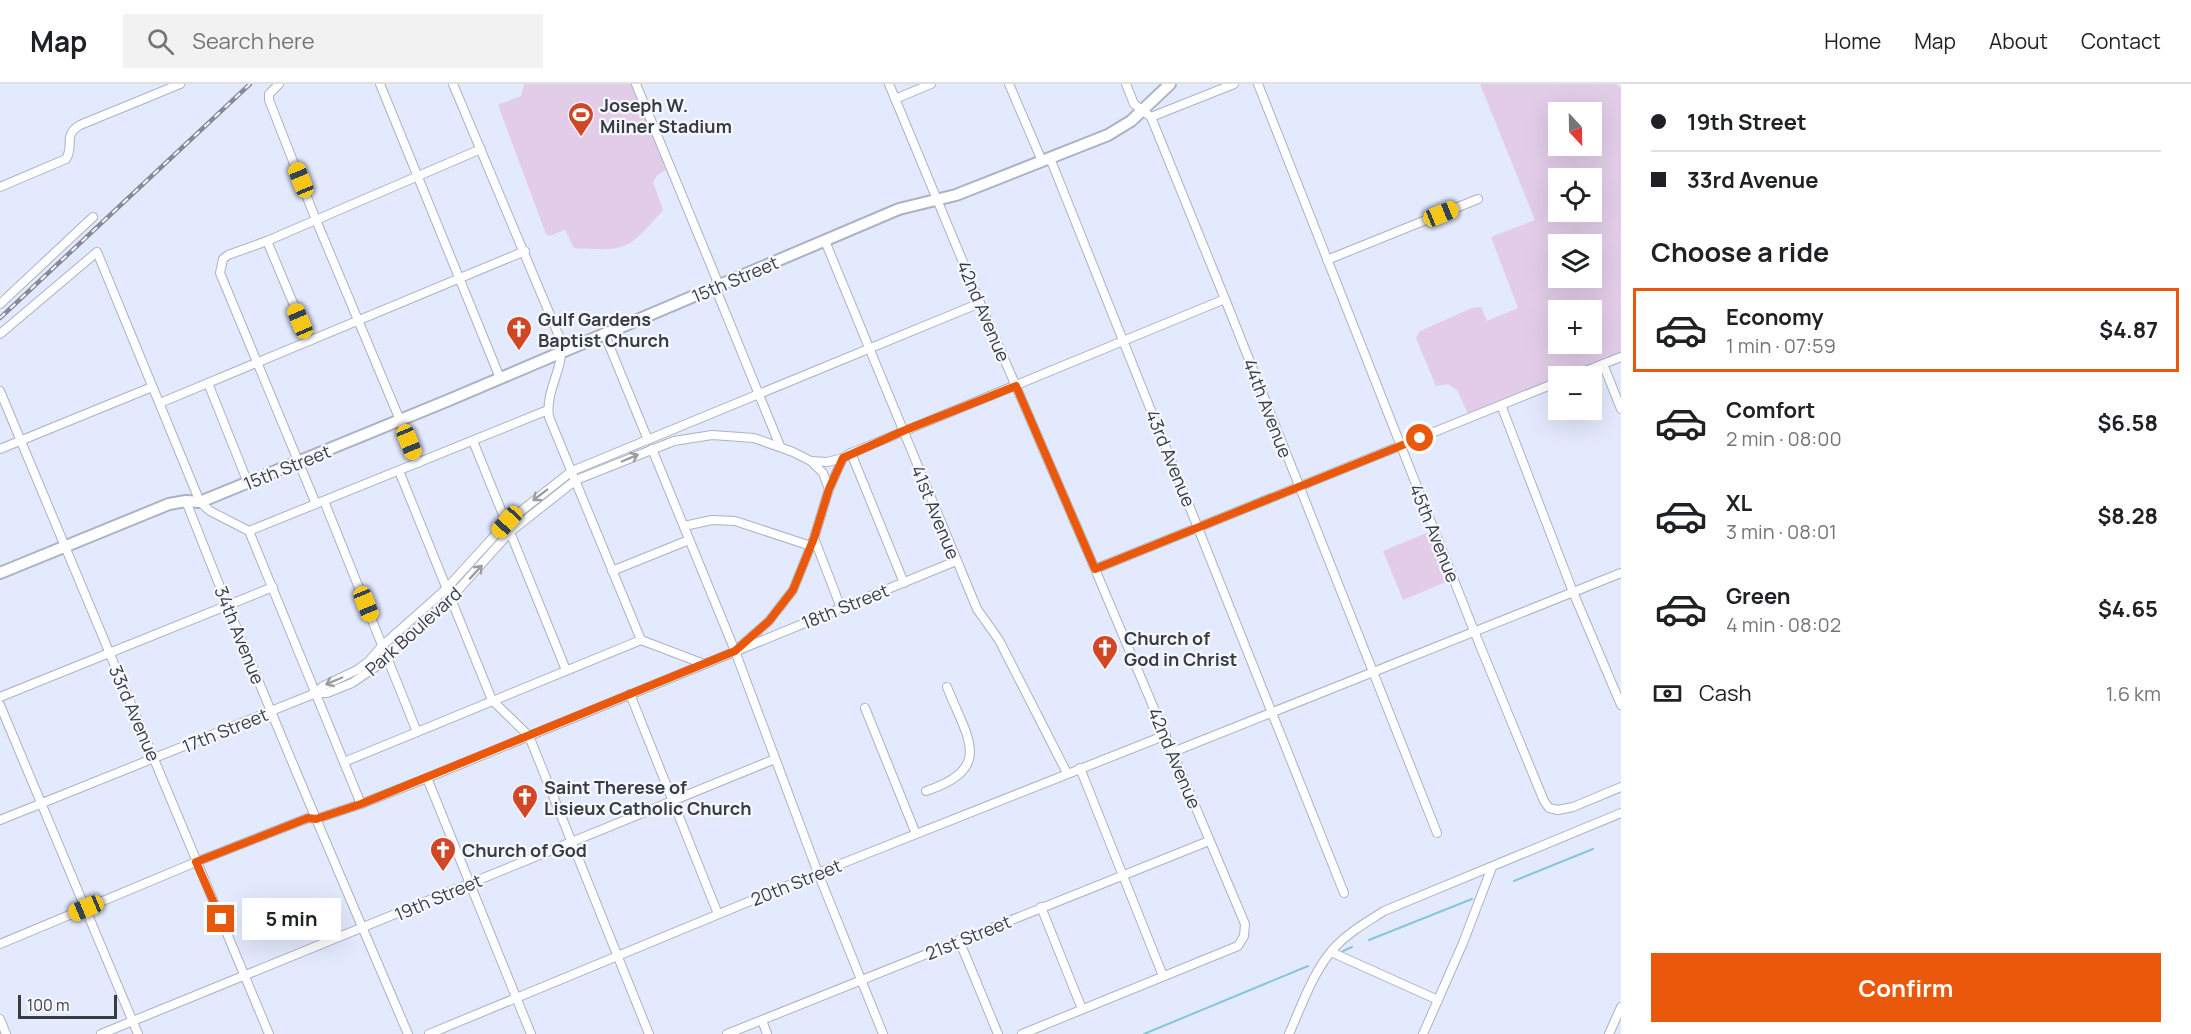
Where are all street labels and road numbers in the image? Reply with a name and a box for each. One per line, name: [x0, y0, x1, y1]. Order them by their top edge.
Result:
street label: 15th Street: [688, 250, 782, 308]
street label: 42nd Avenue: [952, 257, 1016, 365]
street label: 44th Avenue: [1238, 355, 1298, 461]
street label: 43rd Avenue: [1141, 406, 1201, 510]
street label: 15th Street: [240, 439, 334, 495]
street label: 41st Avenue: [906, 461, 966, 563]
street label: 45th Avenue: [1404, 480, 1466, 586]
street label: 18th Street: [798, 578, 892, 634]
street label: Park Boulevard: [360, 581, 466, 681]
street label: 34th Avenue: [209, 582, 271, 688]
street label: 33rd Avenue: [104, 661, 166, 765]
street label: 17th Street: [179, 702, 271, 758]
street label: 42nd Avenue: [1143, 704, 1207, 812]
street label: 20th Street: [747, 853, 845, 911]
street label: 19th Street: [391, 868, 485, 926]
street label: 21st Street: [922, 909, 1014, 965]

